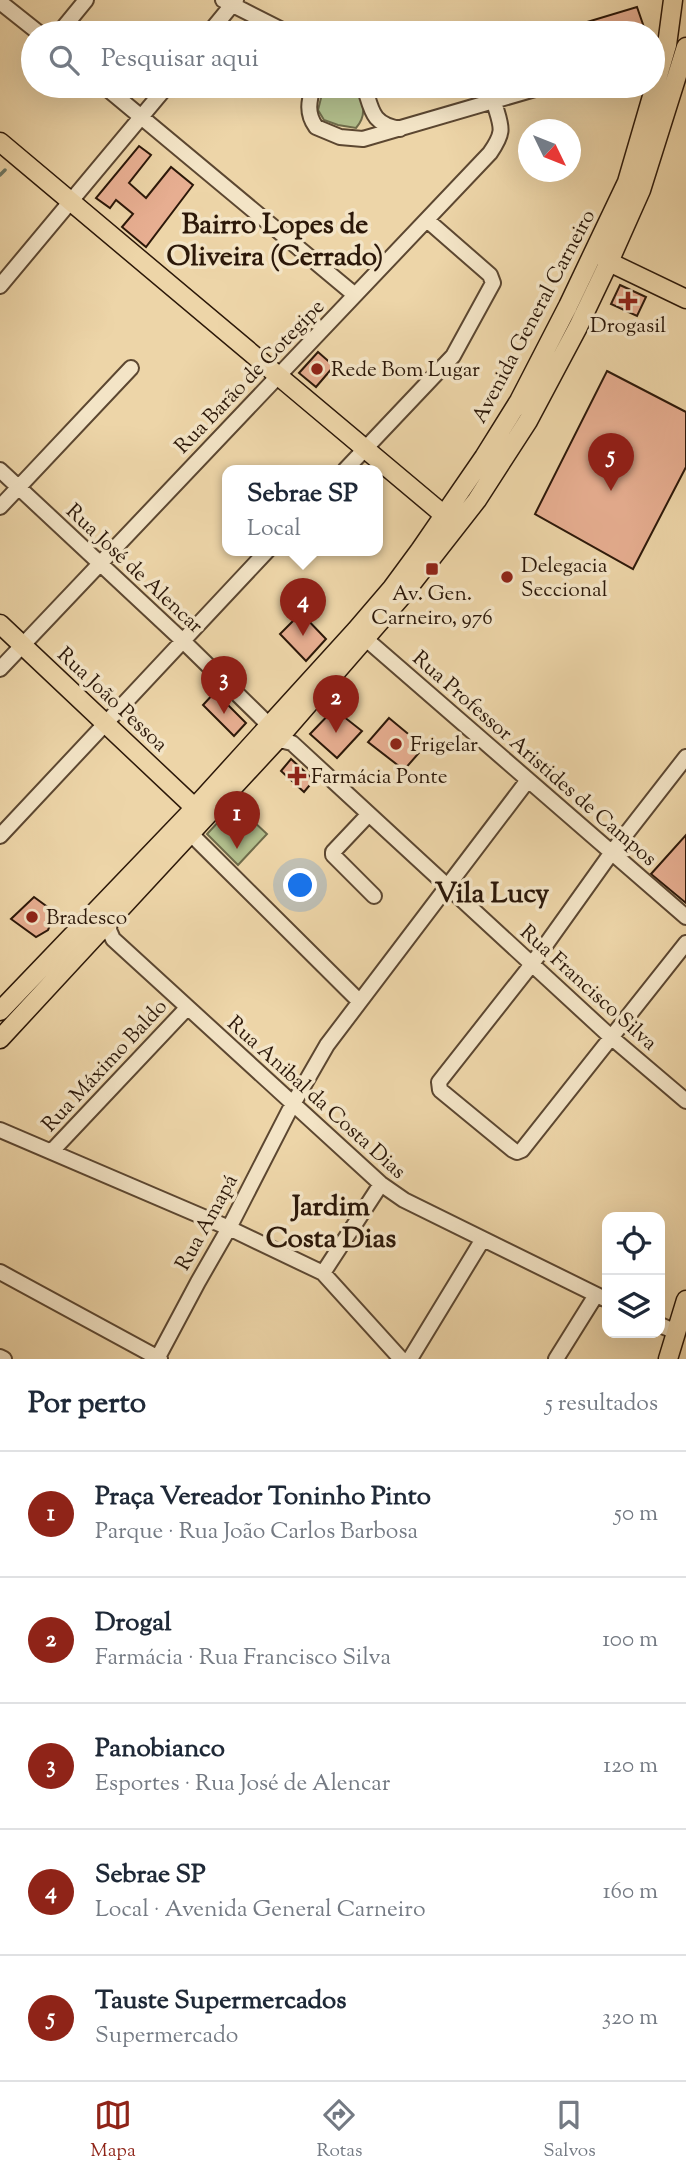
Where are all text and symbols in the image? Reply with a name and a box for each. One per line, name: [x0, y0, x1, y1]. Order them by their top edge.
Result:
search box: [21, 21, 665, 98]
icon: search: [45, 41, 83, 79]
text: Pesquisar aqui: [101, 41, 259, 78]
north arrow: [518, 119, 581, 182]
street label: Avenida General Carneiro: [466, 205, 604, 429]
district label: Bairro Lopes de Oliveira (Cerrado): [167, 206, 383, 278]
street label: Rua Barão de Cotegipe: [169, 293, 332, 461]
marker: Drogasil: [620, 293, 636, 309]
place label: Drogasil: [590, 312, 666, 342]
place label: Rede Bom Lugar: [331, 356, 480, 386]
marker: Rede Bom Lugar: [309, 361, 325, 377]
pin: 5: [588, 433, 634, 491]
popup: [222, 465, 383, 556]
text: Sebrae SP: [247, 476, 358, 513]
street label: Rua José de Alencar: [58, 498, 209, 641]
text: Local: [247, 513, 301, 546]
place label: Delegacia Seccional: [521, 552, 608, 606]
marker: Av. Gen. Carneiro, 976: [424, 561, 440, 577]
marker: Delegacia Seccional: [499, 569, 515, 585]
pin: 4: [280, 578, 326, 636]
place label: Av. Gen. Carneiro, 976: [371, 580, 493, 634]
street label: Rua João Pessoa: [49, 641, 174, 760]
street label: Rua Professor Aristides de Campos: [405, 645, 663, 874]
pin: 3: [201, 656, 247, 714]
pin: 2: [313, 675, 359, 733]
place label: Frigelar: [410, 731, 478, 761]
marker: Frigelar: [388, 736, 404, 752]
place label: Farmácia Ponte: [311, 763, 448, 793]
marker: Farmácia Ponte: [289, 768, 305, 784]
pin: 1: [214, 791, 260, 849]
your location: [283, 868, 317, 902]
district label: Vila Lucy: [435, 875, 549, 915]
place label: Bradesco: [46, 904, 127, 934]
marker: Bradesco: [24, 909, 40, 925]
street label: Rua Francisco Silva: [512, 919, 663, 1059]
street label: Rua Máximo Baldo: [36, 993, 175, 1139]
street label: Rua Anibal da Costa Dias: [220, 1010, 412, 1187]
street label: Rua Amapá: [169, 1169, 247, 1277]
district label: Jardim Costa Dias: [266, 1188, 396, 1260]
map controls: [602, 1212, 665, 1338]
button: locate: [602, 1212, 665, 1275]
button: layers: [602, 1275, 665, 1338]
text: Por perto: [28, 1383, 146, 1426]
text: 5 resultados: [545, 1388, 658, 1421]
text: Praça Vereador Toninho Pinto: [95, 1479, 431, 1516]
text: 1: [47, 1498, 55, 1531]
text: 50 m: [614, 1498, 658, 1531]
text: Parque · Rua João Carlos Barbosa: [95, 1516, 418, 1549]
text: Drogal: [95, 1605, 172, 1642]
text: 2: [46, 1624, 56, 1657]
text: 100 m: [602, 1624, 658, 1657]
text: Farmácia · Rua Francisco Silva: [95, 1642, 391, 1675]
text: Panobianco: [95, 1731, 225, 1768]
text: 3: [46, 1750, 56, 1783]
text: 120 m: [603, 1750, 658, 1783]
text: Esportes · Rua José de Alencar: [95, 1768, 390, 1801]
text: Sebrae SP: [95, 1857, 206, 1894]
text: 4: [45, 1876, 57, 1909]
text: 160 m: [603, 1876, 658, 1909]
text: Local · Avenida General Carneiro: [95, 1894, 425, 1927]
text: Tauste Supermercados: [95, 1983, 346, 2020]
text: 5: [47, 2002, 55, 2035]
text: 320 m: [602, 2002, 658, 2035]
text: Supermercado: [95, 2020, 238, 2053]
tab: Mapa: [90, 2096, 136, 2165]
tab: Rotas: [316, 2096, 363, 2165]
tab: Salvos: [543, 2096, 596, 2165]

